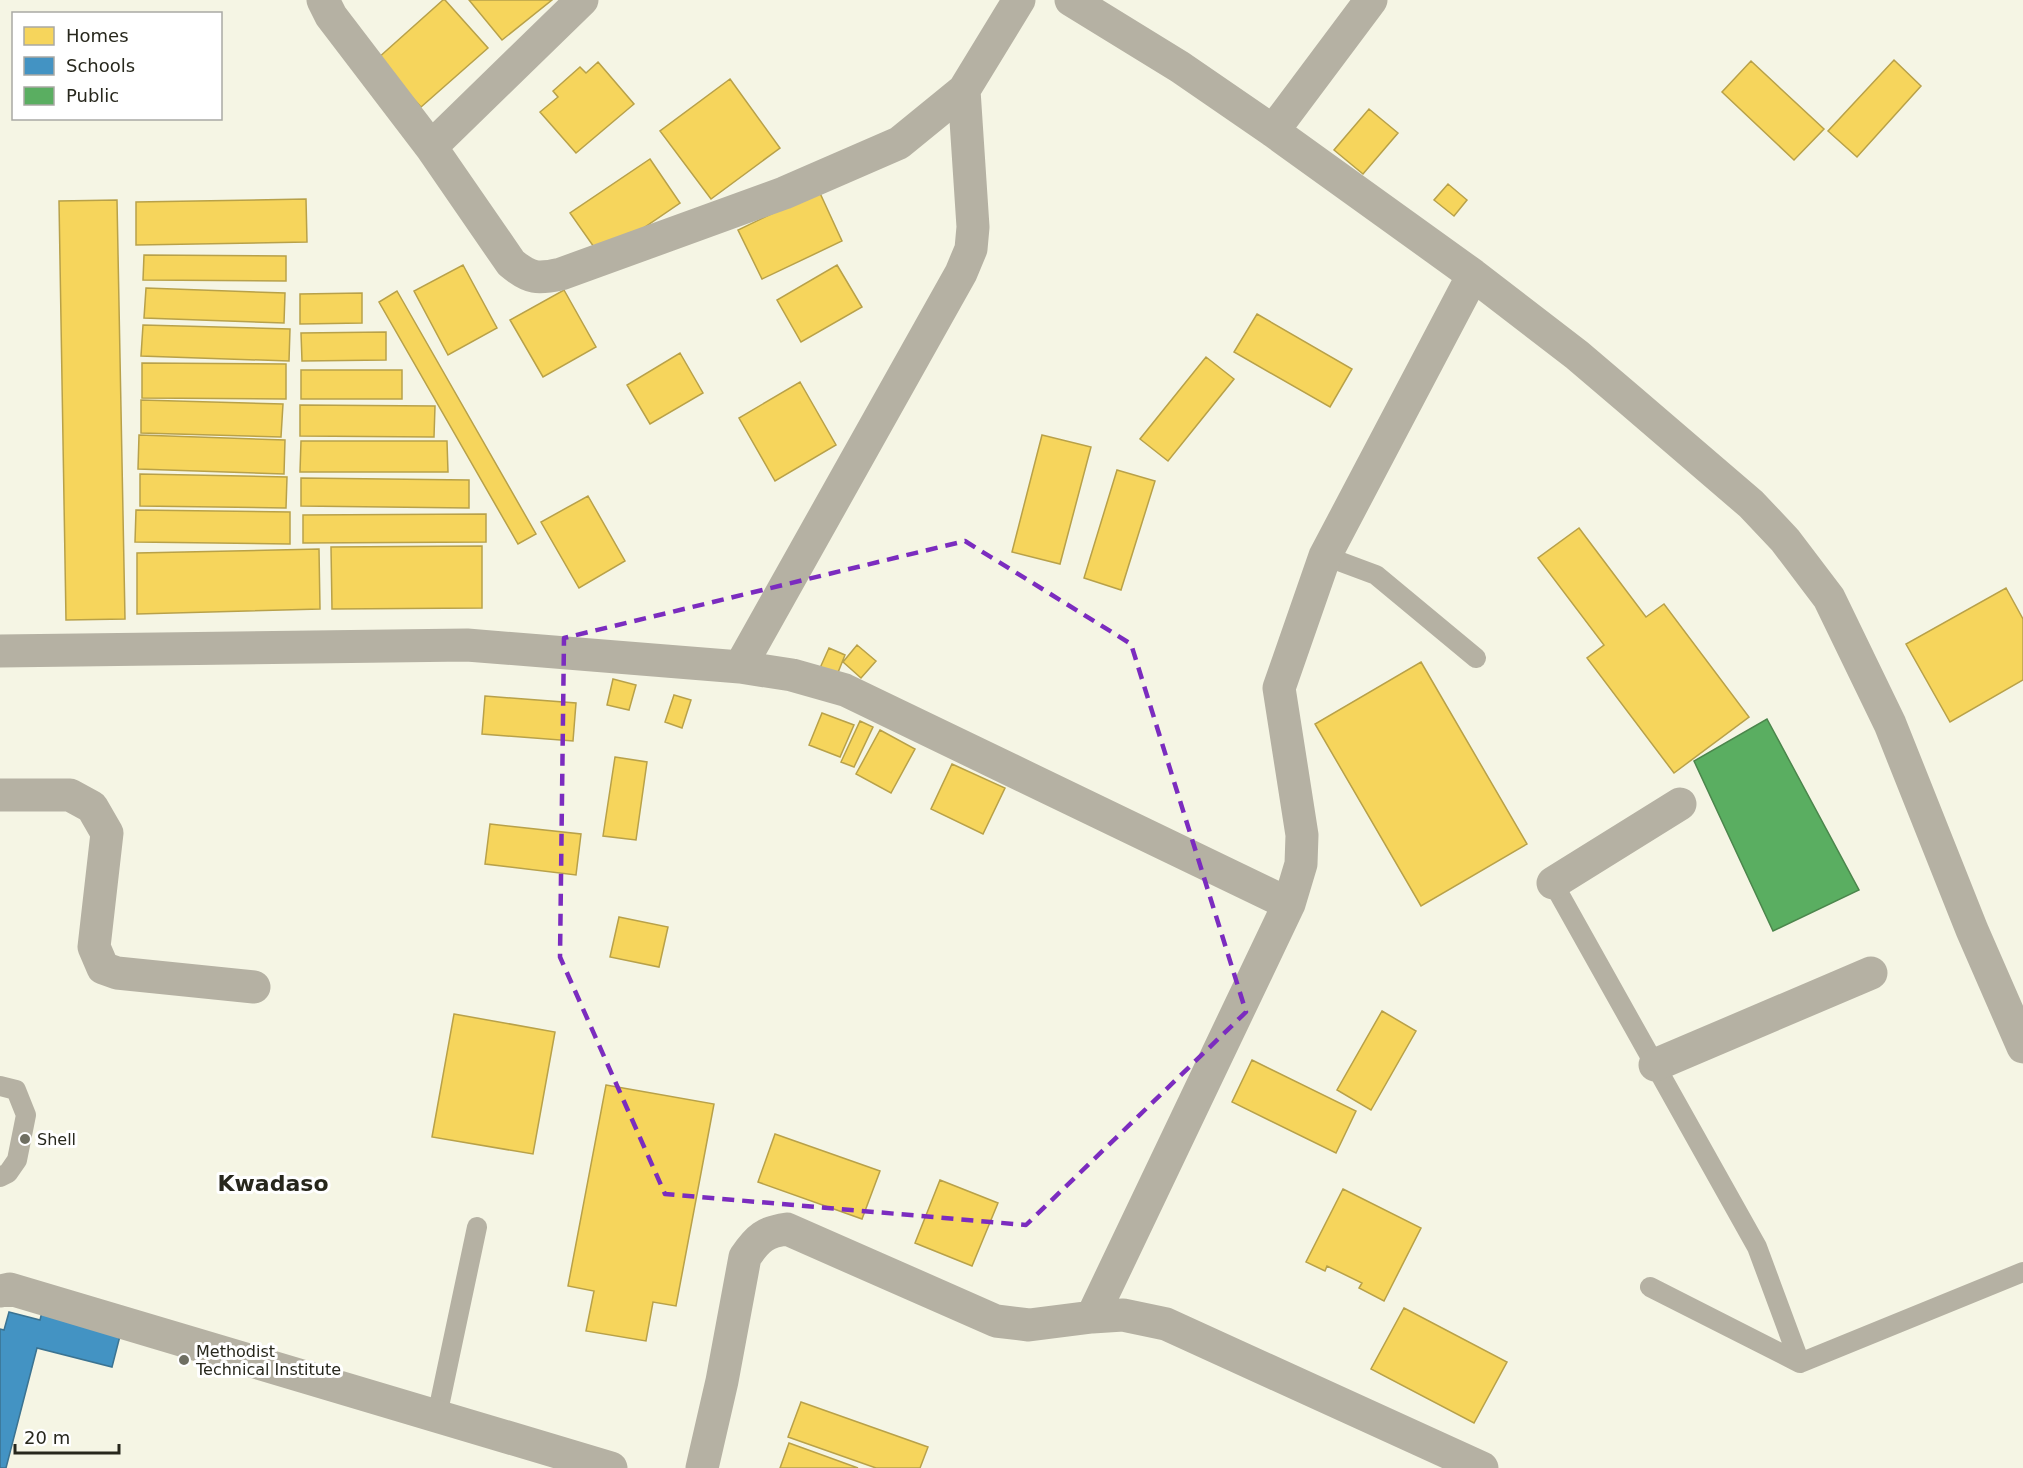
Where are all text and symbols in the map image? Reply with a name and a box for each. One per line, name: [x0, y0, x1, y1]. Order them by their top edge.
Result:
legend: [12, 12, 222, 120]
text: Homes: [66, 25, 129, 46]
text: Schools: [66, 55, 135, 76]
text: Public: [66, 85, 119, 106]
place label: Shell: [37, 1130, 76, 1149]
marker: Shell: [18, 1132, 32, 1146]
district label: Kwadaso: [217, 1171, 329, 1196]
place label: Methodist Technical Institute: [195, 1342, 341, 1379]
marker: Methodist Technical Institute: [177, 1353, 191, 1367]
scale bar: [15, 1417, 118, 1455]
text: 20 m: [24, 1427, 70, 1448]

